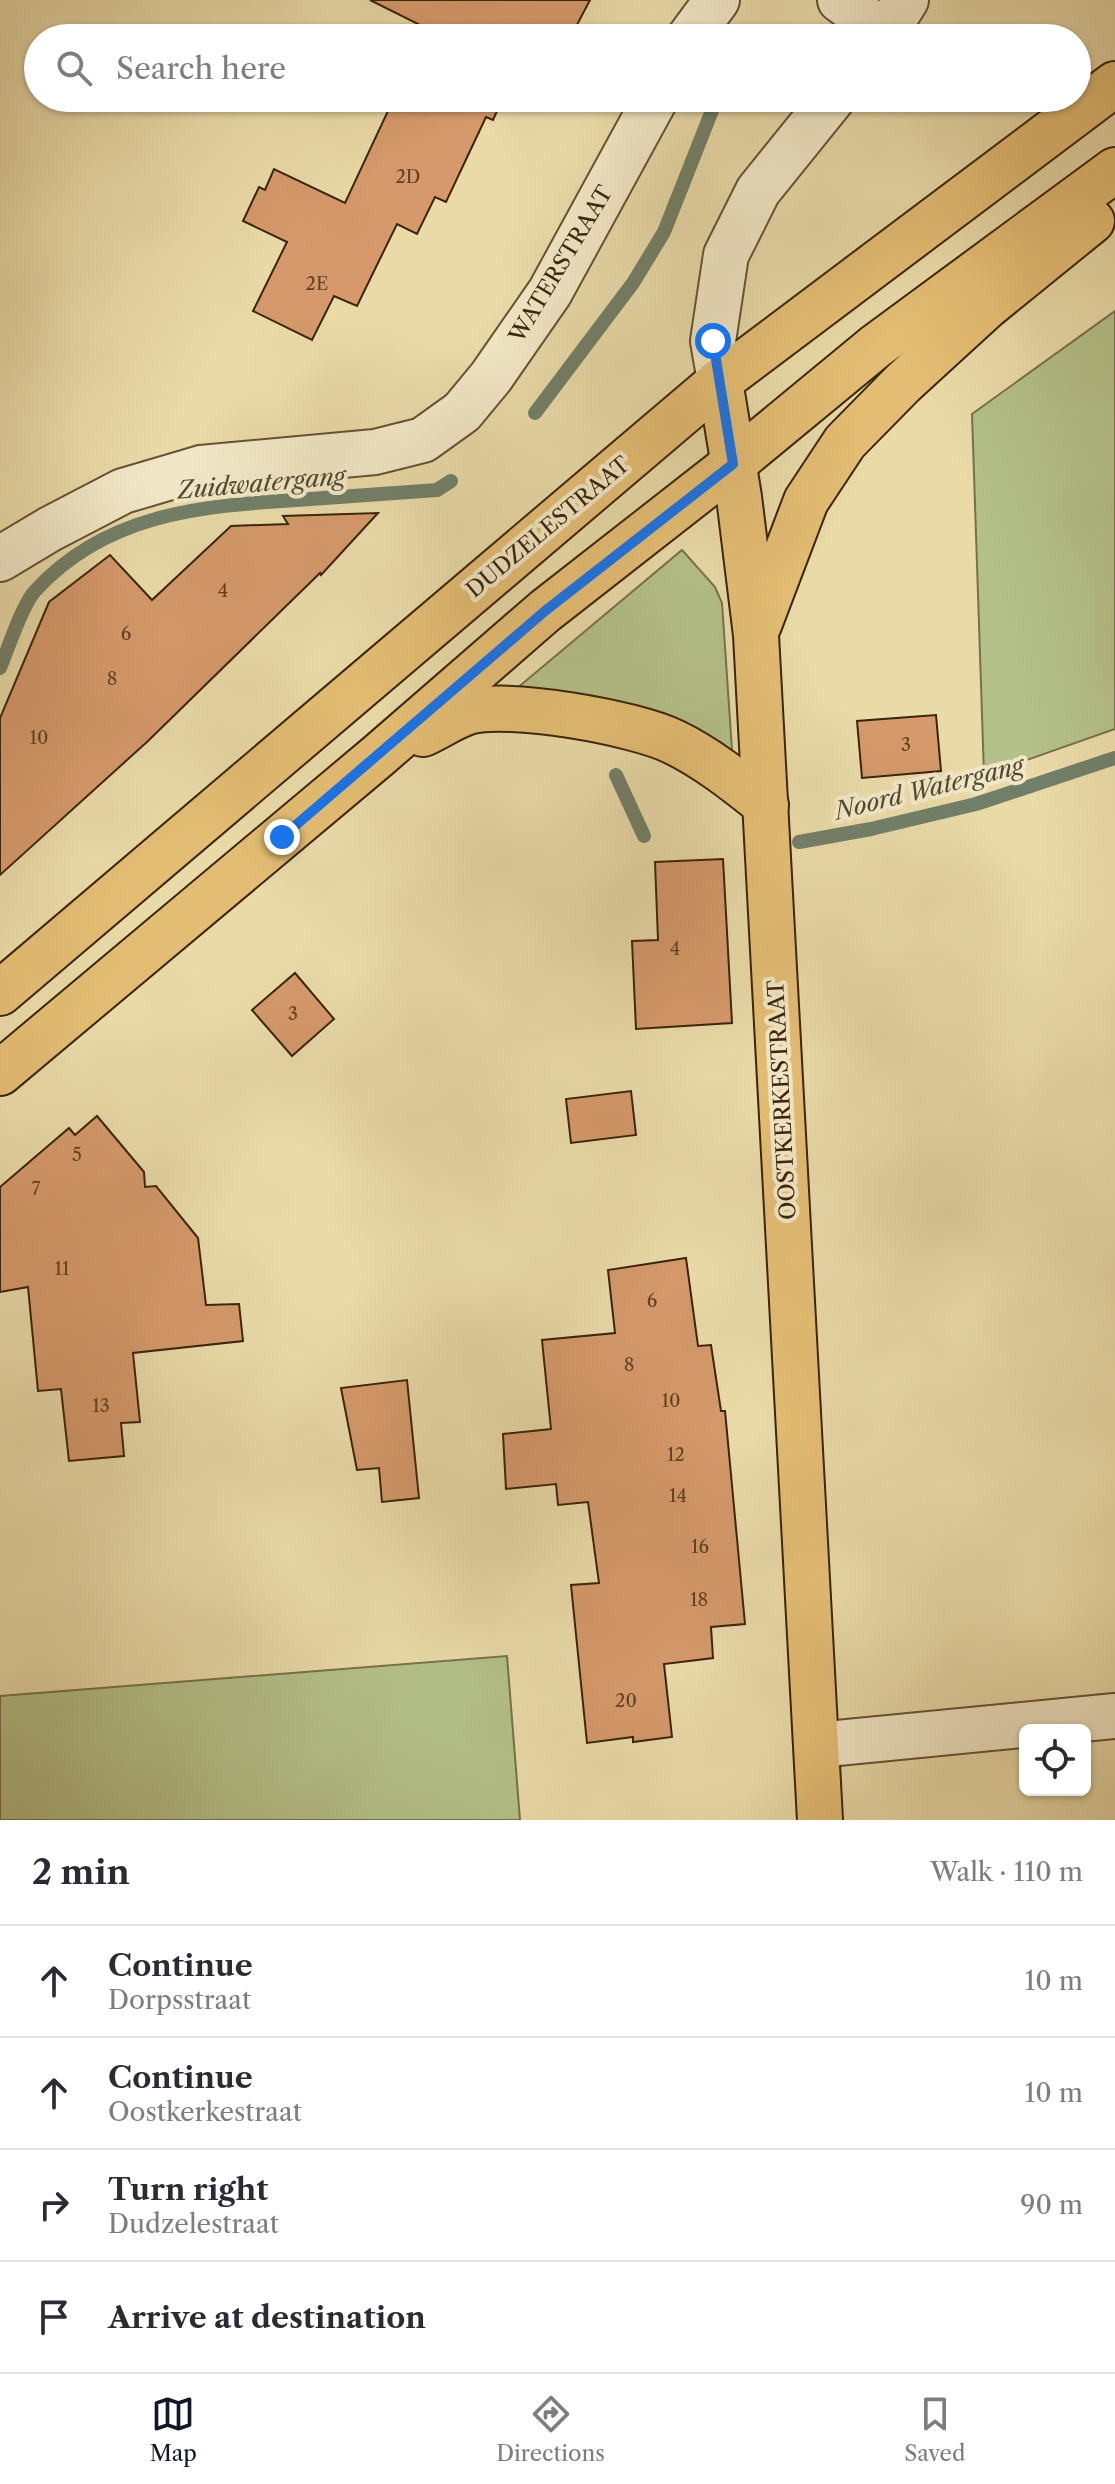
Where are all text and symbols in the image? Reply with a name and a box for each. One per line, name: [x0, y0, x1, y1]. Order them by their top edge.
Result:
search box: [24, 24, 1091, 112]
icon: search: [52, 46, 96, 90]
text: Search here: [116, 50, 286, 87]
house number: 2D: [396, 166, 420, 188]
street label: WATERSTRAAT: [503, 180, 619, 348]
house number: 2E: [306, 273, 328, 295]
route start: [695, 323, 731, 359]
street label: DUDZELESTRAAT: [461, 450, 636, 603]
water label: Zuidwatergang: [175, 461, 349, 505]
house number: 4: [218, 580, 228, 602]
house number: 6: [121, 623, 131, 645]
house number: 8: [107, 668, 117, 690]
house number: 10: [30, 727, 48, 749]
house number: 3: [901, 734, 911, 756]
water label: Noord Watergang: [830, 750, 1029, 826]
route end: [264, 819, 300, 855]
house number: 4: [670, 938, 680, 960]
street label: OOSTKERKESTRAAT: [762, 979, 802, 1221]
house number: 3: [288, 1003, 298, 1025]
house number: 5: [72, 1144, 82, 1166]
house number: 7: [32, 1178, 41, 1200]
house number: 11: [54, 1258, 70, 1280]
house number: 6: [647, 1290, 657, 1312]
house number: 8: [624, 1354, 634, 1376]
house number: 10: [662, 1390, 680, 1412]
house number: 13: [92, 1395, 110, 1417]
house number: 12: [667, 1444, 685, 1466]
house number: 14: [669, 1485, 687, 1507]
house number: 16: [691, 1536, 709, 1558]
house number: 18: [690, 1589, 708, 1611]
house number: 20: [615, 1690, 637, 1712]
map controls: [1019, 1724, 1091, 1796]
button: locate: [1019, 1724, 1091, 1796]
text: 2 min: [32, 1851, 130, 1893]
text: Walk · 110 m: [930, 1856, 1083, 1888]
text: Continue: [108, 1947, 253, 1984]
icon: ahead: [32, 1959, 76, 2003]
text: 10 m: [1024, 1965, 1083, 1997]
text: Dorpsstraat: [108, 1984, 251, 2016]
text: Continue: [108, 2059, 253, 2096]
icon: ahead: [32, 2071, 76, 2115]
text: 10 m: [1024, 2077, 1083, 2109]
text: Oostkerkestraat: [108, 2096, 302, 2128]
text: Turn right: [108, 2171, 268, 2208]
icon: right: [32, 2183, 76, 2227]
text: 90 m: [1020, 2189, 1083, 2221]
text: Dudzelestraat: [108, 2208, 279, 2240]
icon: arrive: [32, 2295, 76, 2339]
text: Arrive at destination: [108, 2299, 426, 2336]
tab: Map: [150, 2392, 197, 2467]
tab: Directions: [496, 2392, 605, 2467]
tab: Saved: [904, 2392, 965, 2467]

